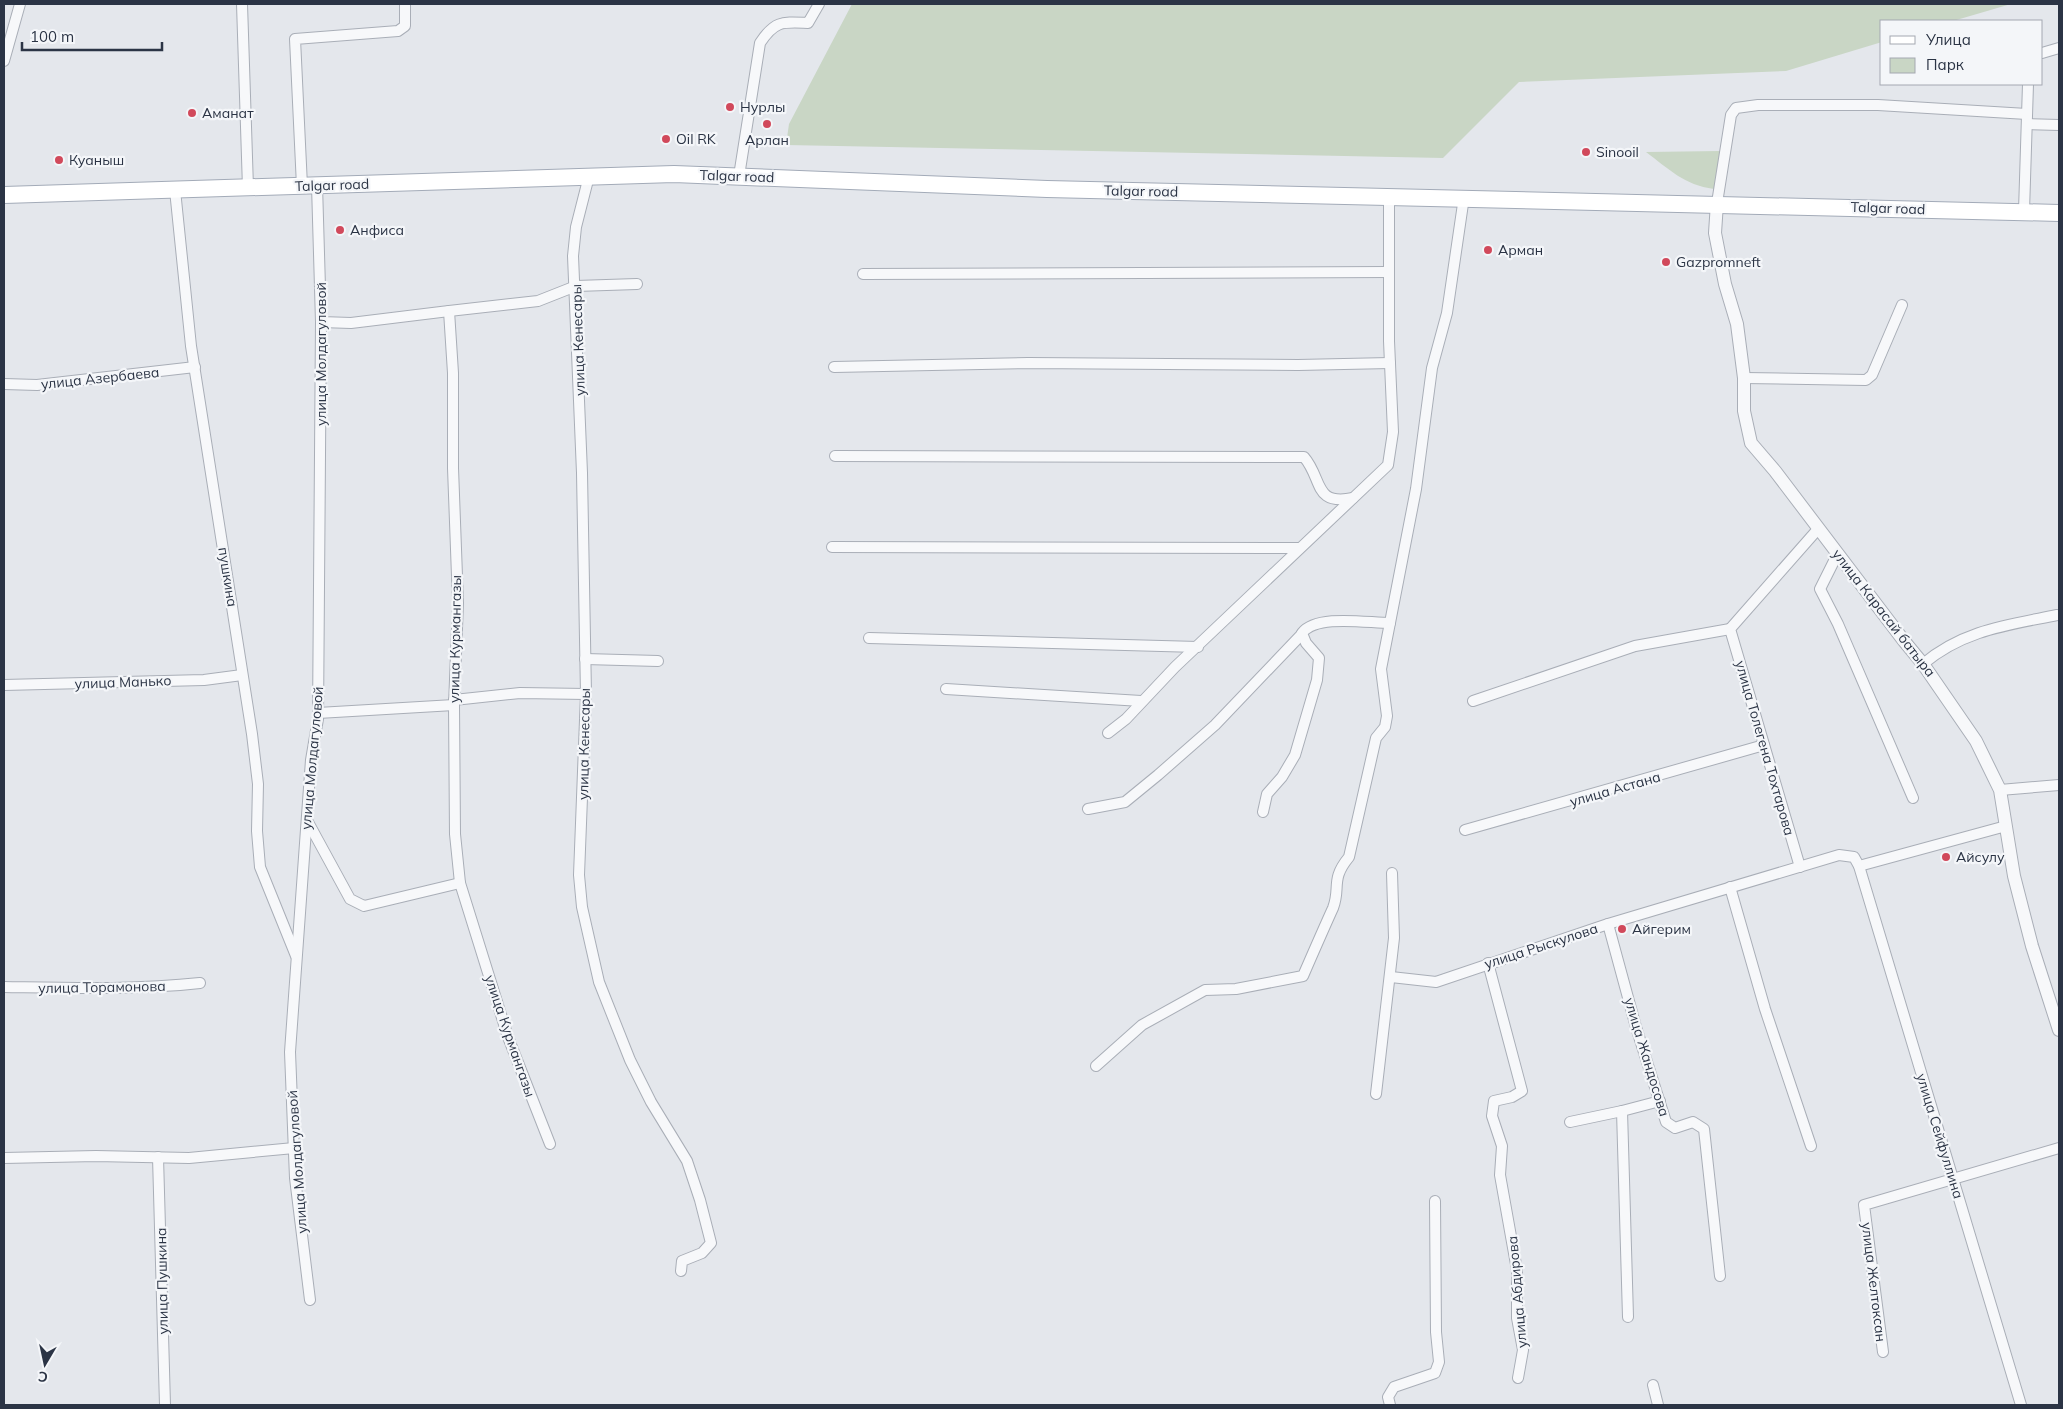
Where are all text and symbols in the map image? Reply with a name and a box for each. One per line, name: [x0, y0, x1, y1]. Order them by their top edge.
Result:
scale bar: [22, 20, 162, 52]
legend: [1880, 20, 2043, 85]
text: 100 m: [30, 27, 74, 46]
text: Улица: [1925, 30, 1971, 49]
text: Парк: [1926, 55, 1965, 74]
place label: Нурлы: [740, 98, 785, 116]
marker: Нурлы: [724, 101, 736, 113]
place label: Аманат: [202, 104, 254, 122]
marker: Аманат: [186, 107, 198, 119]
marker: Арлан: [761, 118, 773, 130]
place label: Oil RK: [676, 130, 717, 148]
place label: Арлан: [745, 131, 789, 149]
marker: Oil RK: [660, 133, 672, 145]
place label: Sinooil: [1596, 143, 1639, 161]
marker: Sinooil: [1580, 146, 1592, 158]
place label: Куаныш: [69, 151, 124, 169]
marker: Куаныш: [53, 154, 65, 166]
street label: Talgar road: [699, 166, 775, 186]
street label: Talgar road: [294, 175, 370, 195]
street label: Talgar road: [1104, 181, 1178, 201]
street label: Talgar road: [1850, 198, 1926, 218]
place label: Анфиса: [350, 221, 404, 239]
marker: Анфиса: [334, 224, 346, 236]
place label: Арман: [1498, 241, 1543, 259]
marker: Арман: [1482, 244, 1494, 256]
place label: Gazpromneft: [1676, 253, 1761, 271]
marker: Gazpromneft: [1660, 256, 1672, 268]
street label: улица Молдагуловой: [312, 282, 330, 426]
street label: улица Кенесары: [567, 284, 589, 396]
street label: улица Азербаева: [40, 363, 160, 393]
street label: улица Карасай батыра: [1828, 545, 1940, 681]
street label: пушкина: [214, 546, 242, 608]
street label: улица Курмангазы: [445, 575, 465, 703]
street label: улица Толегена Тохтарова: [1731, 658, 1799, 838]
street label: улица Манько: [74, 671, 172, 693]
street label: улица Молдагуловой: [297, 686, 327, 830]
street label: улица Кенесары: [574, 688, 594, 800]
street label: улица Астана: [1568, 767, 1662, 811]
place label: Айсулу: [1956, 848, 2005, 866]
marker: Айсулу: [1940, 851, 1952, 863]
street label: улица Рыскулова: [1482, 919, 1600, 973]
place label: Айгерим: [1632, 920, 1691, 938]
marker: Айгерим: [1616, 923, 1628, 935]
street label: улица Курмангазы: [481, 973, 539, 1099]
street label: улица Торамонова: [38, 977, 166, 997]
street label: улица Жандосова: [1620, 995, 1674, 1119]
street label: улица Сейфуллина: [1912, 1071, 1968, 1201]
street label: улица Молдагуловой: [283, 1090, 311, 1234]
street label: улица Желтоксан: [1858, 1221, 1890, 1343]
street label: улица Пушкина: [152, 1227, 172, 1335]
street label: улица Абдирова: [1503, 1235, 1531, 1349]
north arrow: [20, 1339, 70, 1389]
text: С: [37, 1367, 49, 1386]

